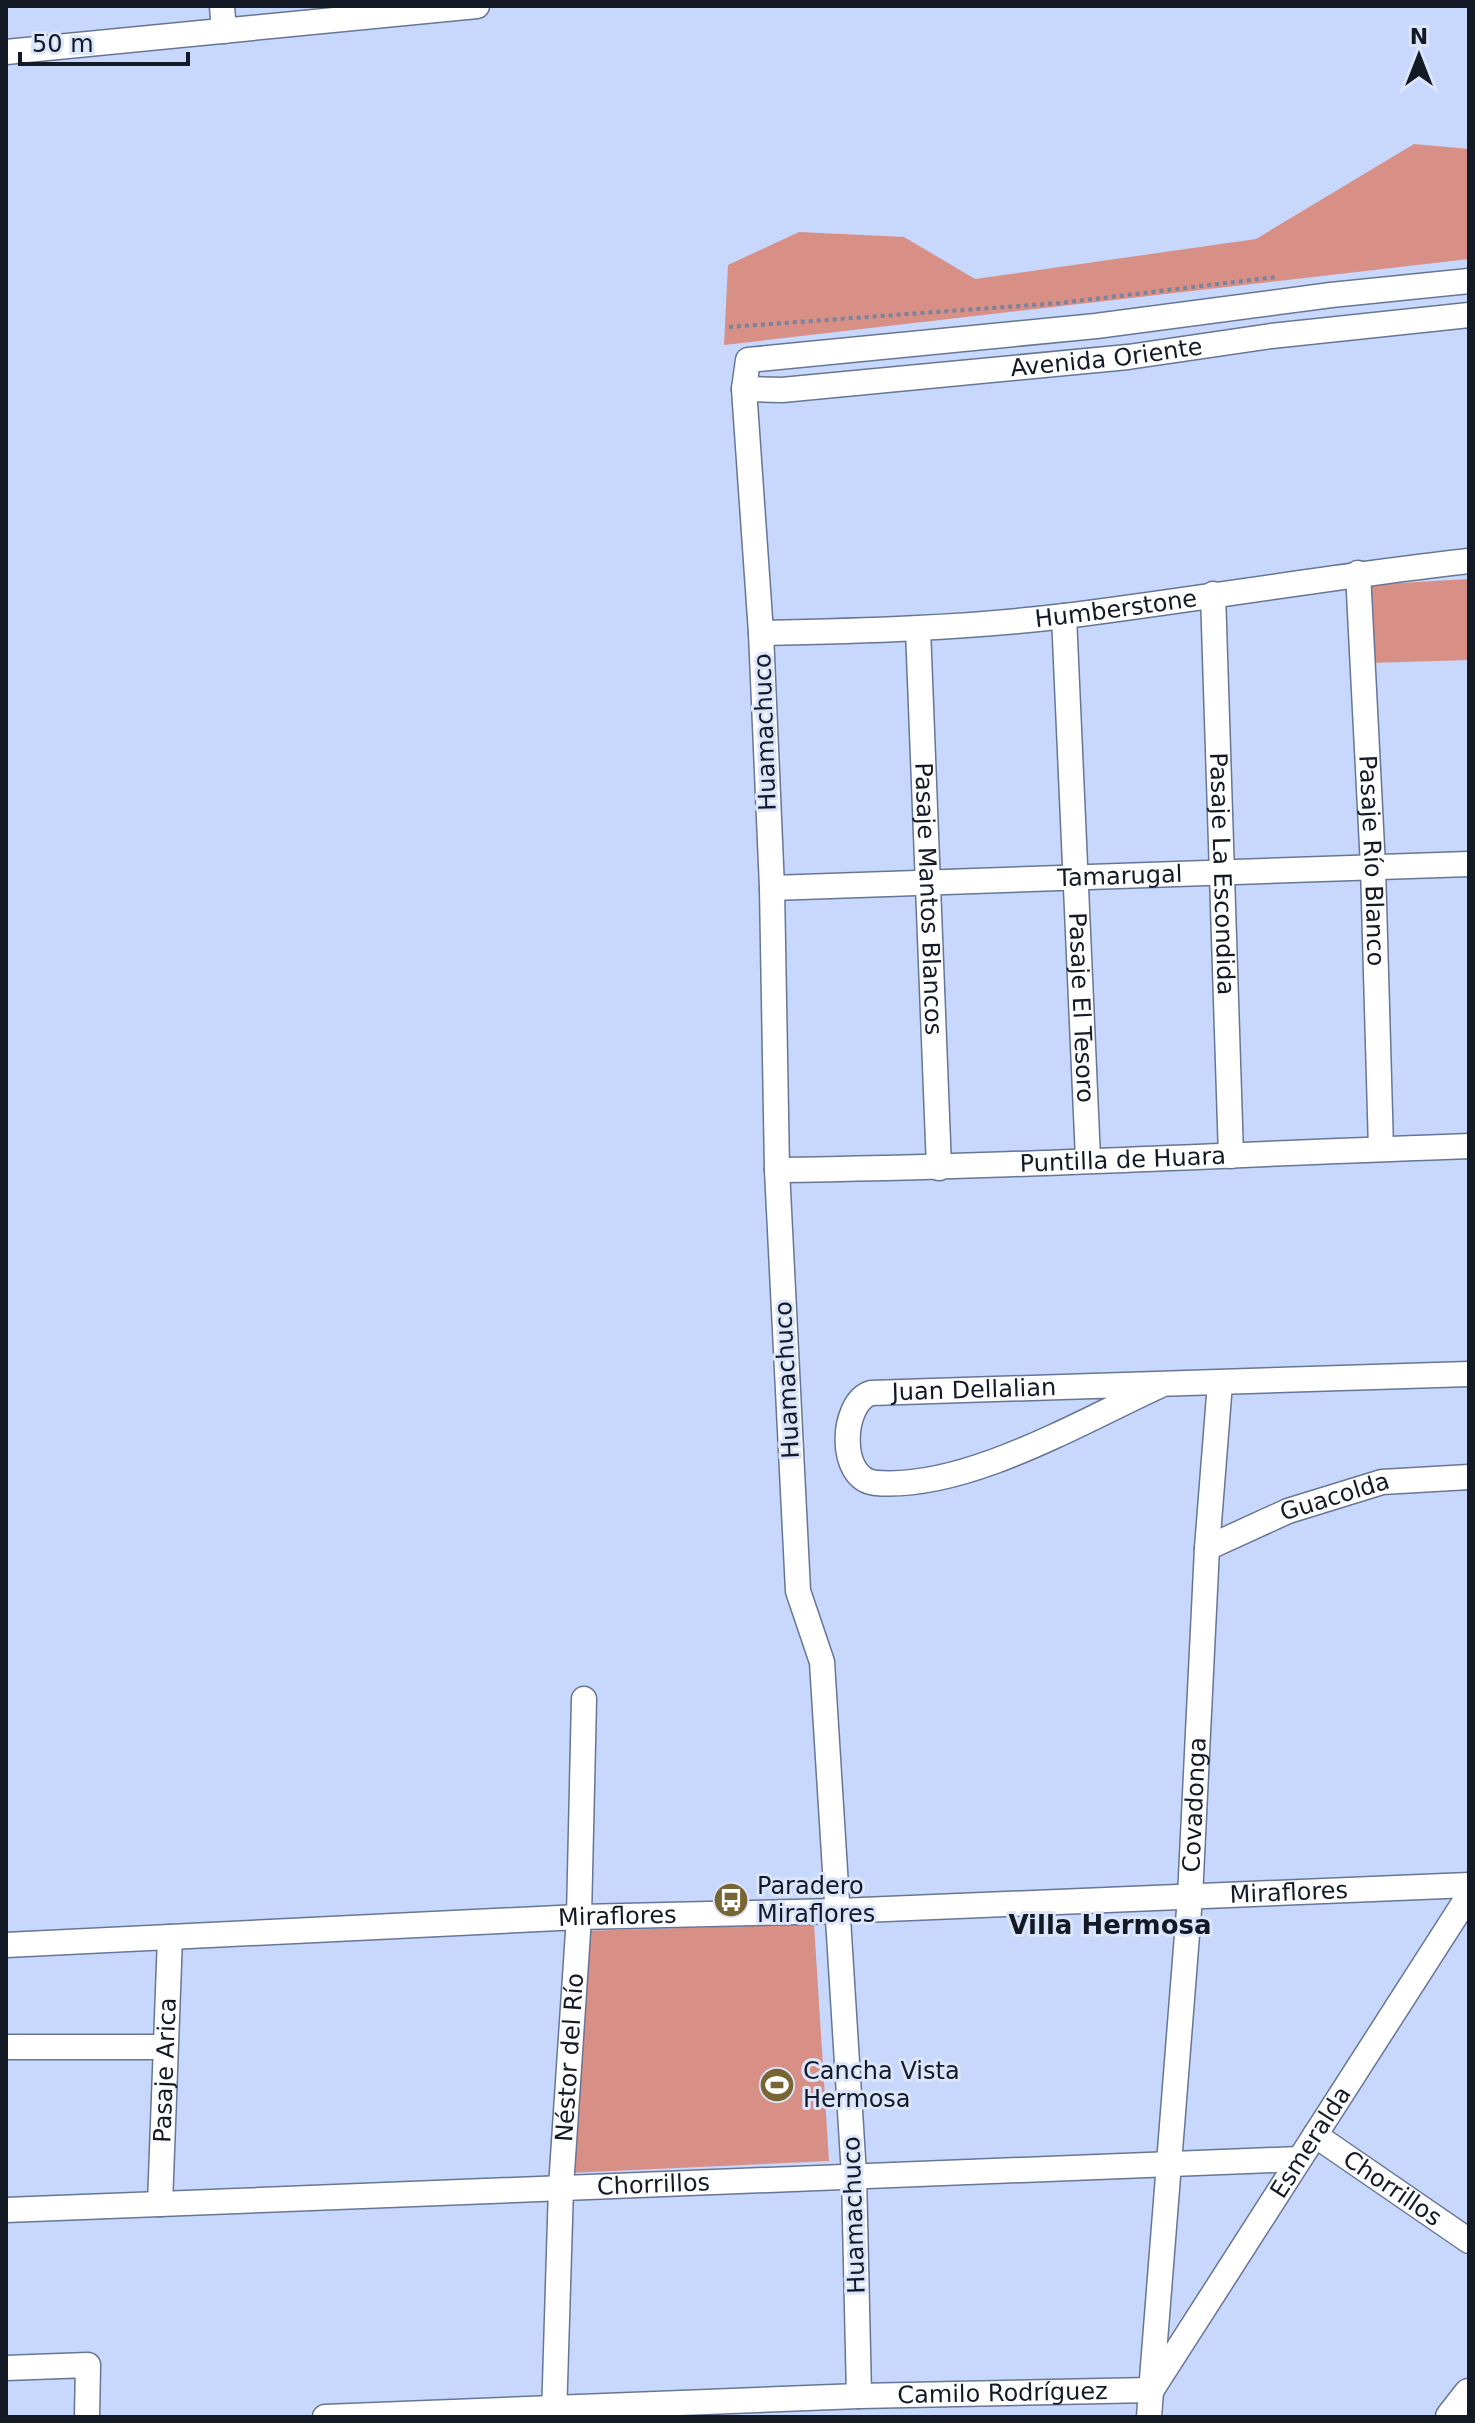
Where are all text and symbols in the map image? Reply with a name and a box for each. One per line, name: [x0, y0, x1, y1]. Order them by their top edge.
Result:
scale bar: [20, 16, 188, 66]
north arrow: [1379, 16, 1459, 96]
text: N: [1410, 24, 1428, 49]
text: 50 m: [32, 30, 94, 58]
street label: Avenida Oriente: [1009, 332, 1204, 382]
street label: Humberstone: [1034, 584, 1199, 633]
street label: Huamachuco: [748, 653, 782, 811]
street label: Pasaje La Escondida: [1204, 752, 1240, 996]
street label: Pasaje Río Blanco: [1353, 755, 1390, 967]
street label: Pasaje Mantos Blancos: [909, 762, 948, 1036]
street label: Tamarugal: [1056, 860, 1183, 892]
street label: Pasaje El Tesoro: [1063, 912, 1100, 1103]
street label: Puntilla de Huara: [1019, 1142, 1227, 1178]
street label: Huamachuco: [769, 1301, 805, 1459]
street label: Juan Dellalian: [889, 1373, 1057, 1406]
street label: Guacolda: [1277, 1467, 1393, 1527]
street label: Covadonga: [1177, 1736, 1212, 1873]
place label: Paradero Miraflores: [757, 1872, 875, 1928]
street label: Miraflores: [1229, 1876, 1349, 1909]
bus stop icon: Paradero Miraflores: [712, 1881, 750, 1919]
street label: Miraflores: [557, 1901, 677, 1932]
district label: Villa Hermosa: [1008, 1910, 1212, 1940]
street label: Néstor del Río: [550, 1972, 589, 2143]
street label: Pasaje Arica: [148, 1997, 182, 2143]
place label: Cancha Vista Hermosa: [803, 2057, 960, 2113]
sports icon: Cancha Vista Hermosa: [758, 2066, 796, 2104]
street label: Esmeralda: [1265, 2081, 1357, 2203]
street label: Huamachuco: [837, 2136, 871, 2294]
street label: Chorrillos: [1338, 2145, 1447, 2232]
street label: Chorrillos: [596, 2168, 711, 2201]
street label: Camilo Rodríguez: [897, 2377, 1108, 2409]

